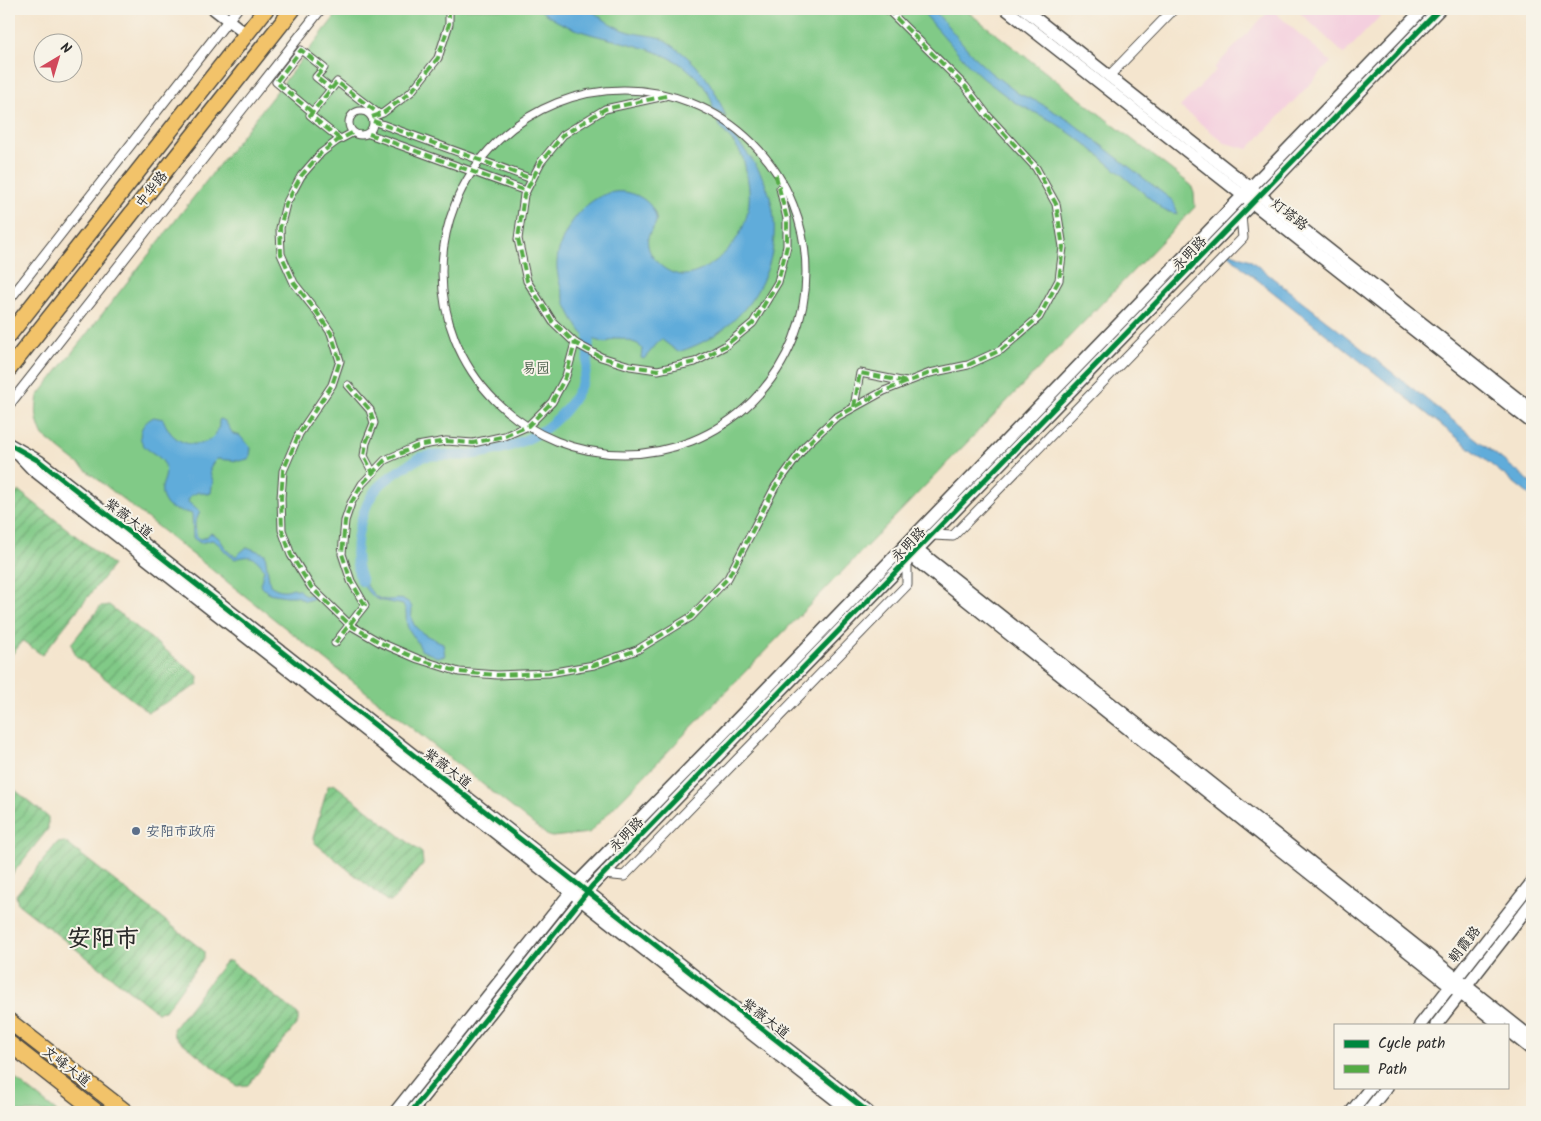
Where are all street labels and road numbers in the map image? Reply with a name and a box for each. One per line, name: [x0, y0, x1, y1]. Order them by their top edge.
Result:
street label: 中华路: [130, 166, 173, 213]
street label: 灯塔路: [1266, 193, 1313, 236]
street label: 永明路: [1167, 231, 1212, 276]
street label: 紫薇大道: [100, 493, 157, 545]
street label: 永明路: [886, 522, 931, 567]
street label: 紫薇大道: [419, 743, 476, 795]
street label: 永明路: [604, 812, 649, 857]
street label: 朝霞路: [1443, 921, 1486, 968]
street label: 紫薇大道: [737, 993, 794, 1045]
street label: 文峰大道: [38, 1041, 95, 1093]

